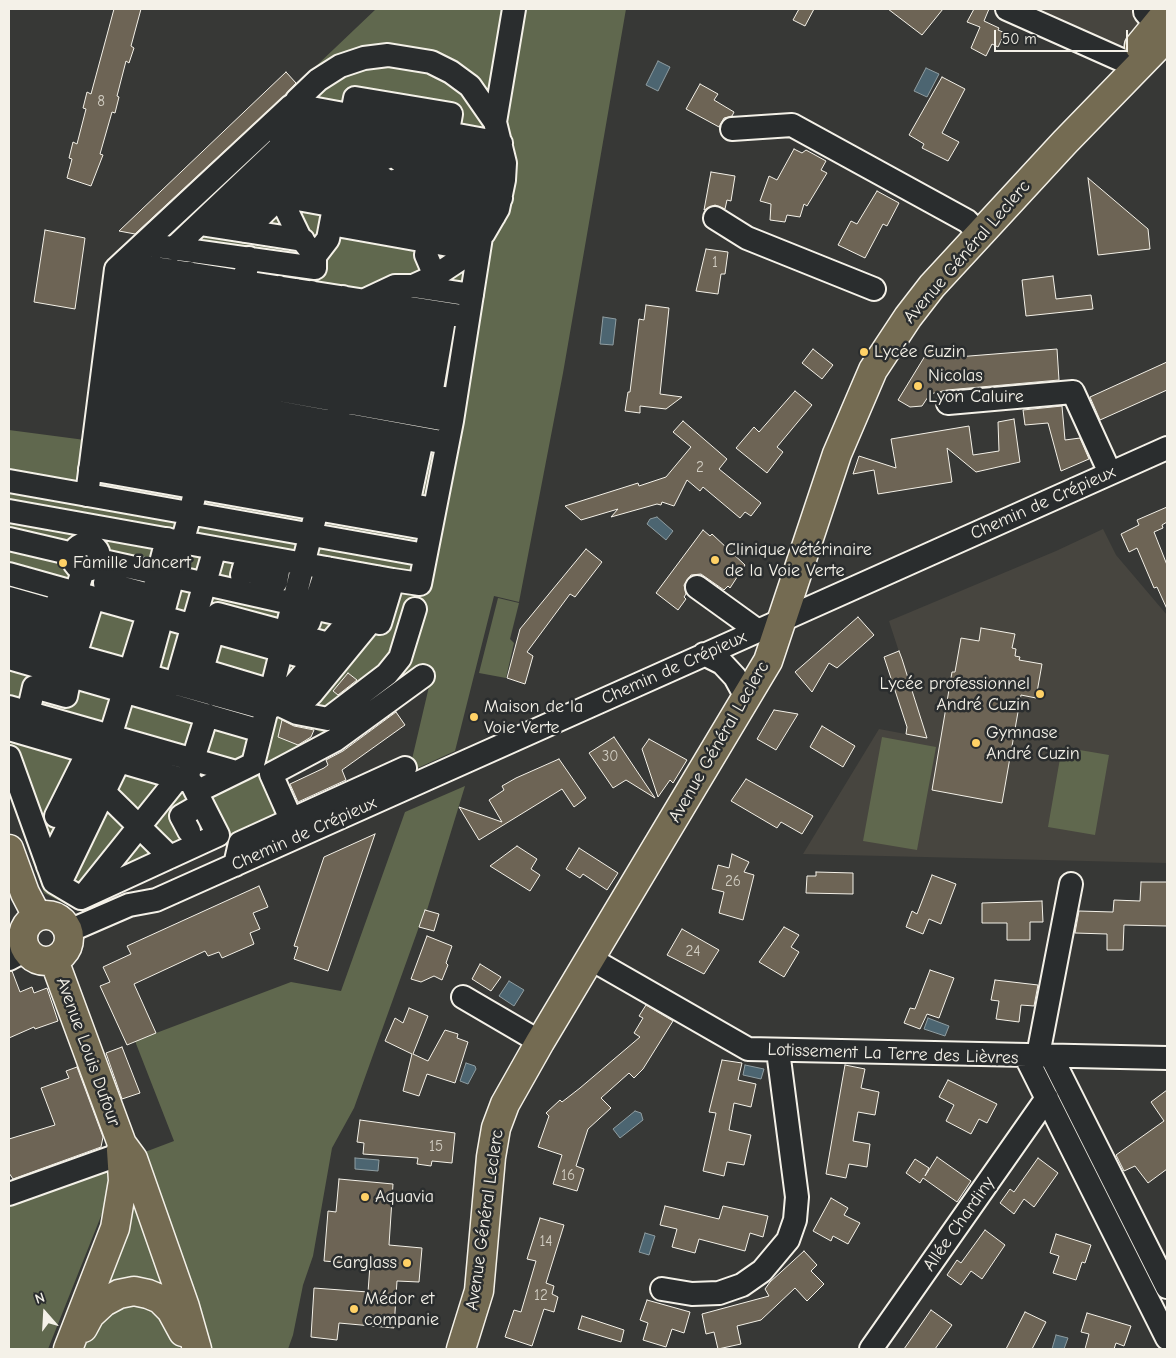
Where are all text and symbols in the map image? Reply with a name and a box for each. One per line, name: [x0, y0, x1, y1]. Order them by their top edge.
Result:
scale bar: [996, 20, 1130, 52]
text: 50 m: [1002, 30, 1037, 48]
house number: 8: [97, 93, 105, 111]
street label: Avenue Général Leclerc: [899, 176, 1035, 328]
house number: 1: [712, 254, 718, 272]
place label: Lycée Cuzin: [874, 341, 966, 363]
marker: Lycée Cuzin: [858, 346, 870, 358]
place label: Nicolas Lyon Caluire: [928, 365, 1024, 408]
marker: Nicolas Lyon Caluire: [912, 380, 924, 392]
house number: 2: [696, 459, 704, 477]
street label: Chemin de Crépieux: [967, 461, 1119, 545]
place label: Clinique vétérinaire de la Voie Verte: [725, 539, 872, 582]
place label: Famille Jancert: [73, 552, 191, 574]
marker: Clinique vétérinaire de la Voie Verte: [709, 554, 721, 566]
marker: Famille Jancert: [57, 557, 69, 569]
street label: Chemin de Crépieux: [598, 626, 750, 710]
street label: Avenue Général Leclerc: [664, 658, 774, 826]
place label: Lycée professionnel André Cuzin: [879, 673, 1030, 716]
marker: Lycée professionnel André Cuzin: [1034, 688, 1046, 700]
place label: Maison de la Voie Verte: [484, 696, 583, 739]
marker: Maison de la Voie Verte: [468, 711, 480, 723]
place label: Gymnase André Cuzin: [986, 722, 1080, 764]
marker: Gymnase André Cuzin: [970, 737, 982, 749]
house number: 30: [602, 748, 618, 766]
street label: Chemin de Crépieux: [228, 792, 380, 876]
house number: 26: [725, 873, 741, 891]
house number: 24: [685, 943, 701, 961]
street label: Avenue Louis Dufour: [51, 975, 125, 1129]
street label: Lotissement La Terre des Lièvres: [767, 1039, 1019, 1069]
street label: Avenue Général Leclerc: [462, 1128, 508, 1312]
house number: 15: [429, 1138, 443, 1156]
house number: 16: [561, 1167, 575, 1185]
street label: Allée Chardiny: [918, 1173, 1000, 1275]
place label: Aquavia: [375, 1186, 434, 1208]
marker: Aquavia: [359, 1191, 371, 1203]
house number: 14: [539, 1233, 553, 1251]
place label: Carglass: [332, 1252, 397, 1274]
marker: Carglass: [401, 1257, 413, 1269]
house number: 12: [534, 1287, 548, 1305]
north arrow: [20, 1288, 70, 1338]
place label: Médor et companie: [364, 1288, 439, 1330]
text: N: [33, 1289, 47, 1308]
marker: Médor et companie: [348, 1303, 360, 1315]

